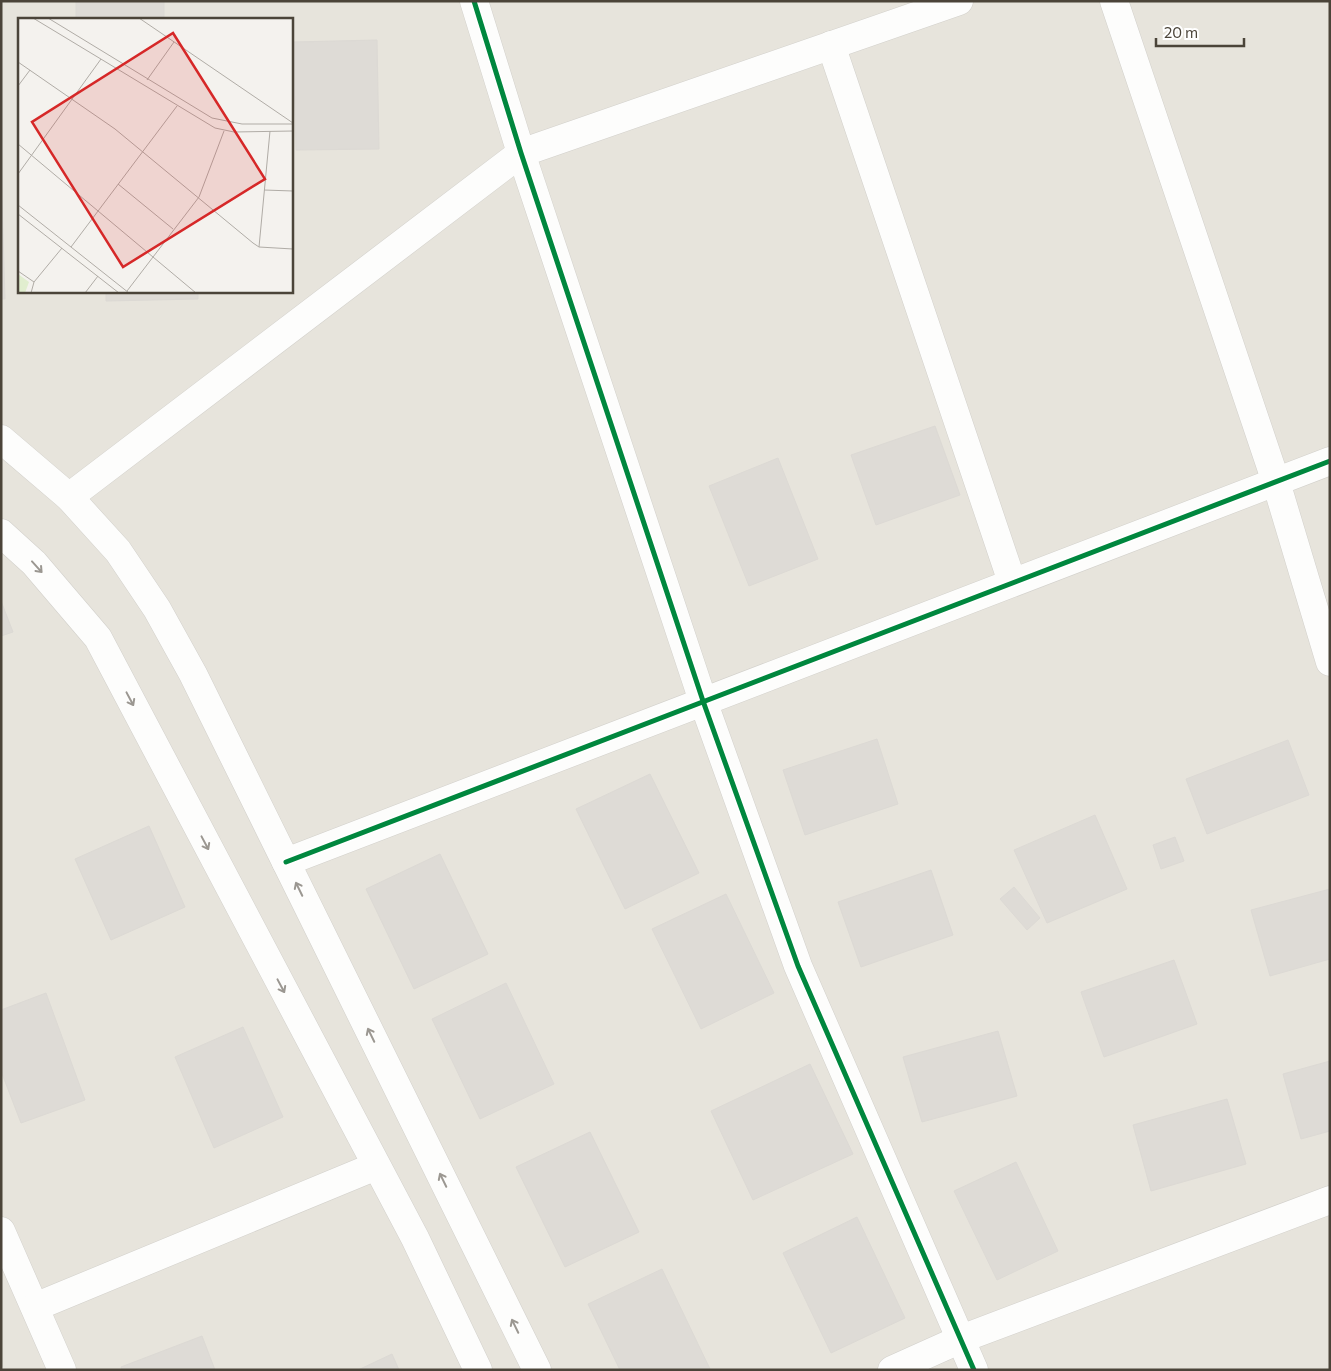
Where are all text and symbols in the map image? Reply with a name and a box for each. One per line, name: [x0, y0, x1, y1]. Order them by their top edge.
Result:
scale bar: [1156, 15, 1244, 47]
inset map: [18, 18, 292, 292]
text: 20 m: [1164, 23, 1198, 41]
one-way arrow: [31, 560, 42, 573]
one-way arrow: [126, 691, 135, 706]
one-way arrow: [200, 835, 210, 850]
one-way arrow: [294, 882, 303, 897]
one-way arrow: [276, 979, 286, 994]
one-way arrow: [366, 1028, 375, 1043]
one-way arrow: [438, 1173, 448, 1188]
one-way arrow: [510, 1319, 520, 1334]

